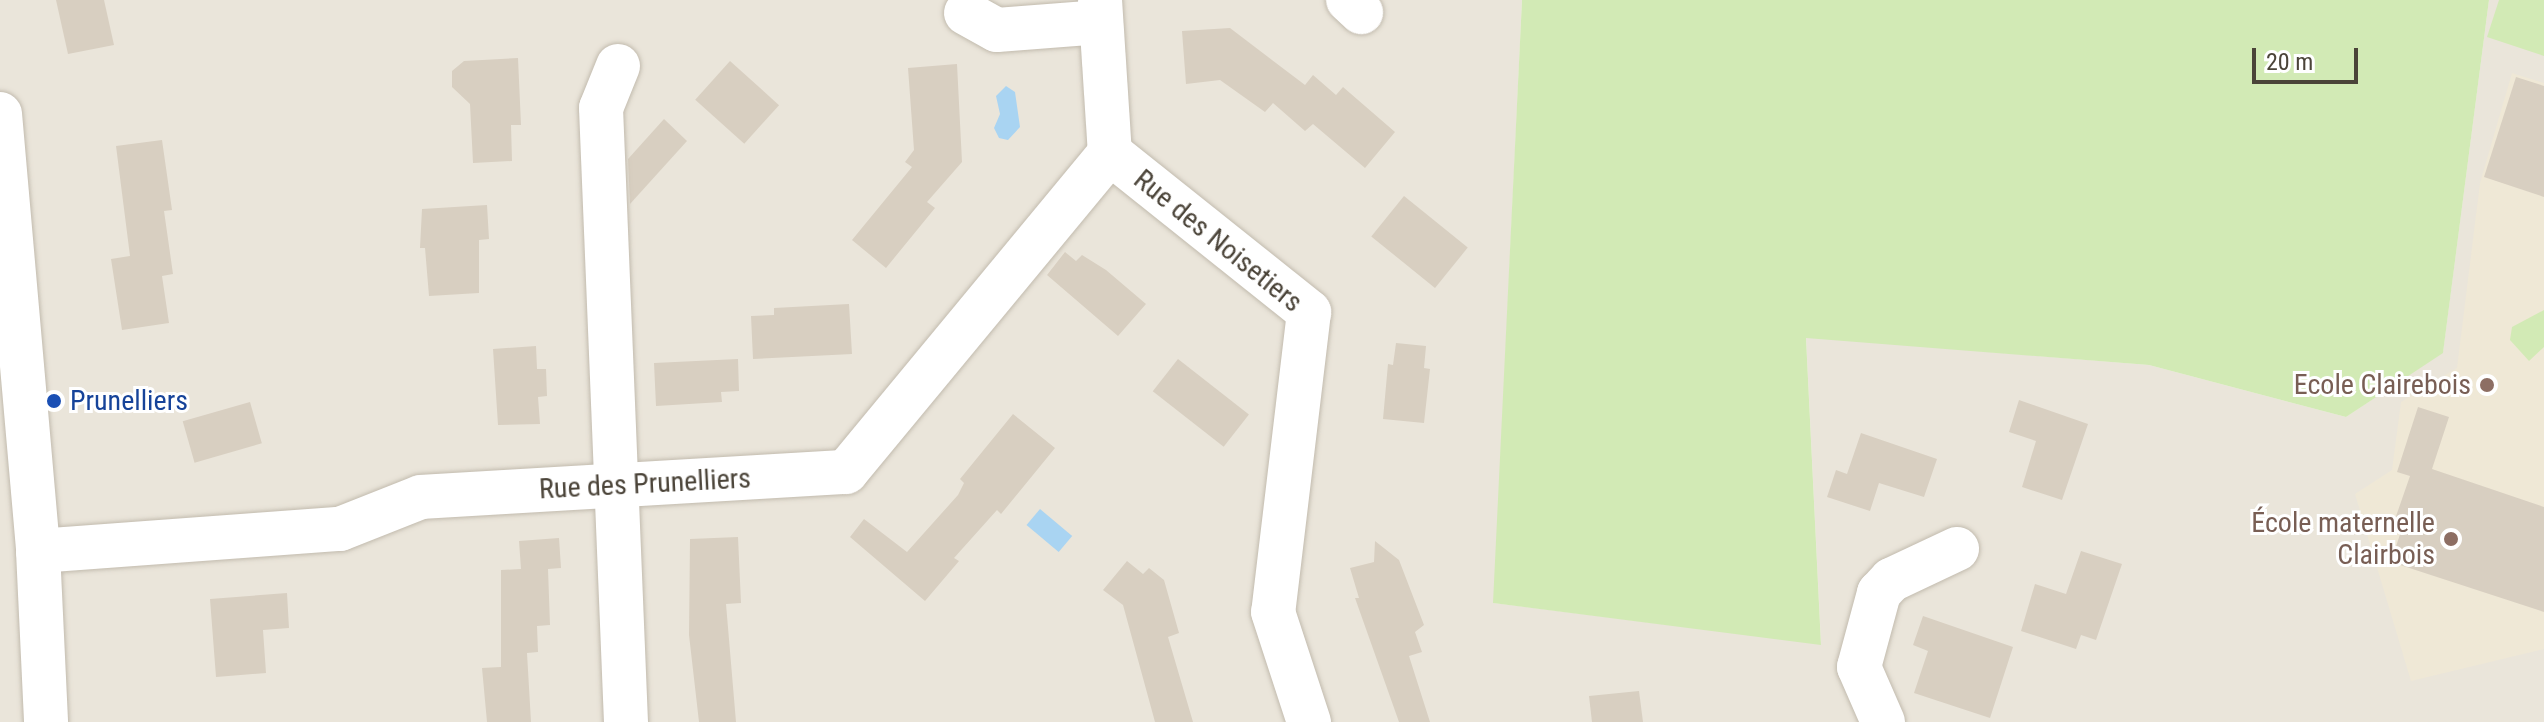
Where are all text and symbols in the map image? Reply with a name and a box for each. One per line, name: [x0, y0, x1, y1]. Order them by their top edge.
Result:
scale bar: [2256, 32, 2362, 82]
text: 20 m: [2266, 48, 2313, 76]
street label: Rue des Noisetiers: [1127, 163, 1309, 319]
place label: Ecole Clairebois: [2294, 368, 2471, 402]
marker: Ecole Clairebois: [2478, 376, 2496, 394]
place label: Prunelliers: [70, 384, 188, 418]
marker: Prunelliers: [45, 392, 63, 410]
street label: Rue des Prunelliers: [538, 462, 752, 506]
place label: École maternelle Clairbois: [2251, 506, 2435, 572]
marker: École maternelle Clairbois: [2442, 530, 2460, 548]

